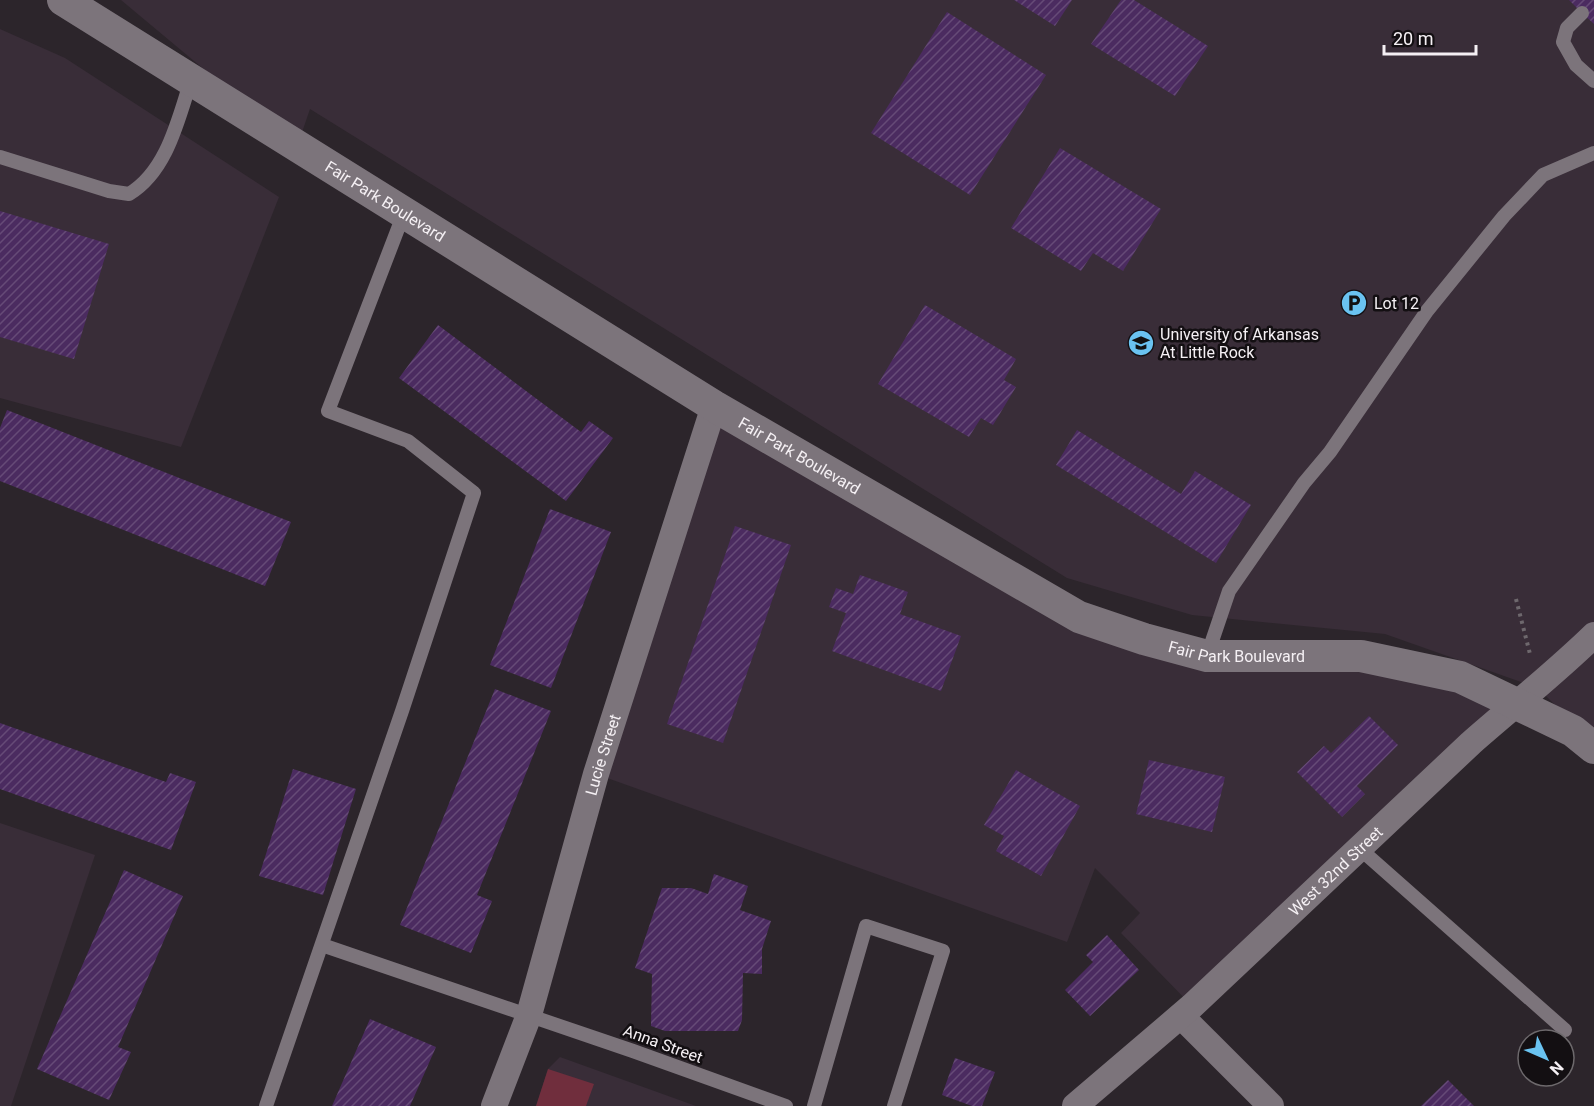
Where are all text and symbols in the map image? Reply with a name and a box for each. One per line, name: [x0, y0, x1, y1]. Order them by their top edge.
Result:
scale bar: [1384, 18, 1476, 56]
text: 20 m: [1393, 28, 1433, 49]
street label: Fair Park Boulevard: [322, 157, 449, 246]
parking icon: Lot 12: [1339, 288, 1369, 318]
place label: Lot 12: [1374, 294, 1419, 313]
place label: University of Arkansas At Little Rock: [1160, 325, 1319, 362]
school or university icon: University of Arkansas At Little Rock: [1126, 328, 1156, 358]
street label: Fair Park Boulevard: [735, 413, 864, 498]
street label: Fair Park Boulevard: [1166, 637, 1305, 666]
street label: Lucie Street: [581, 712, 624, 797]
street label: West 32nd Street: [1285, 822, 1386, 920]
street label: Anna Street: [621, 1021, 705, 1067]
north arrow: [1516, 1028, 1576, 1088]
text: N: [1546, 1057, 1567, 1079]

